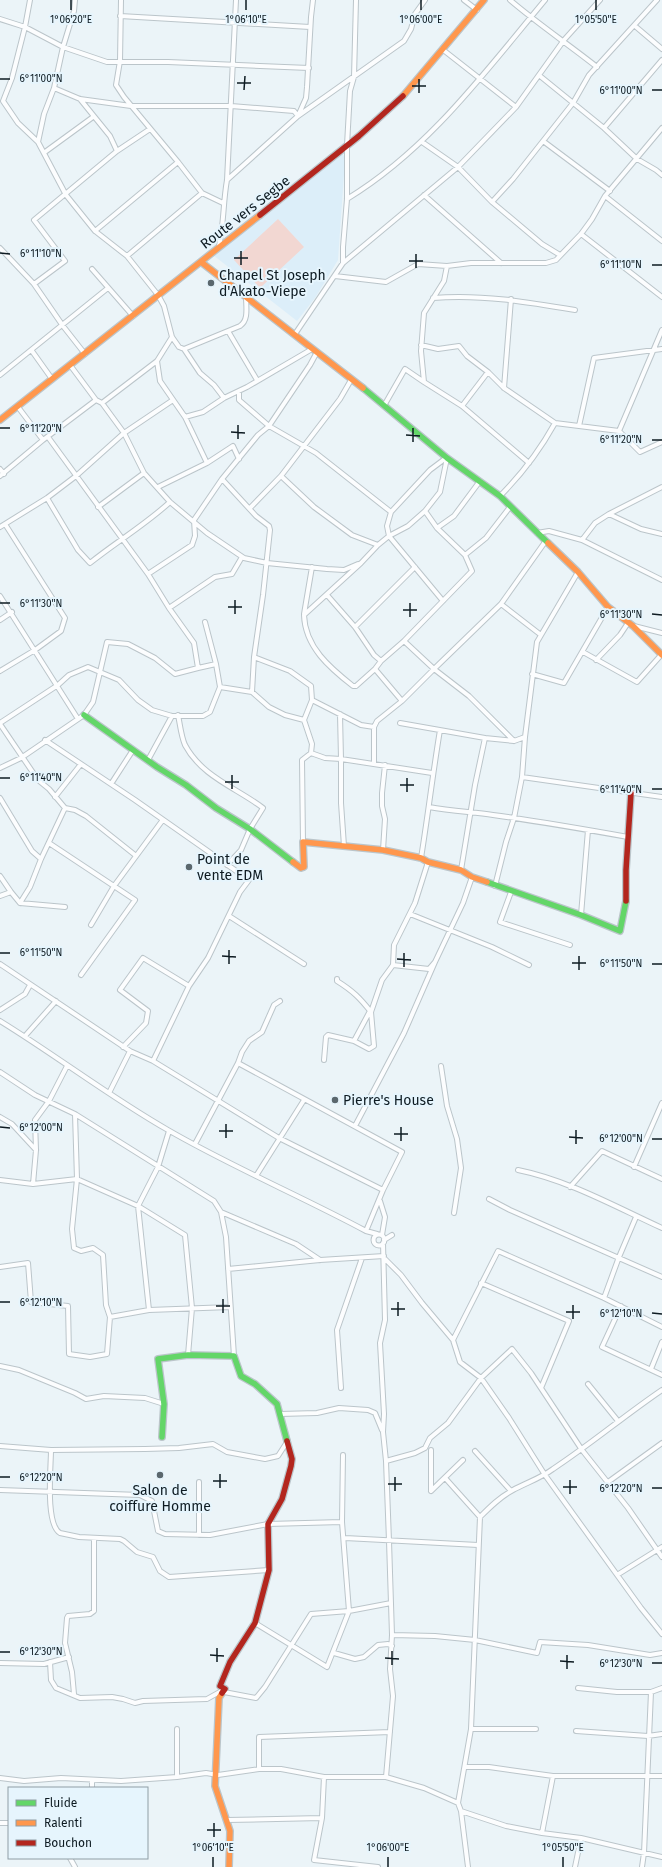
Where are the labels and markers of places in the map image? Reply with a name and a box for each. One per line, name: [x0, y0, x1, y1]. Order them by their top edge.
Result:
place label: Chapel St Joseph d'Akato-Viepe: [219, 267, 326, 300]
marker: Chapel St Joseph d'Akato-Viepe: [206, 278, 216, 288]
place label: Point de vente EDM: [197, 851, 263, 884]
marker: Point de vente EDM: [184, 862, 194, 872]
place label: Pierre's House: [343, 1092, 434, 1109]
marker: Pierre's House: [330, 1095, 340, 1105]
marker: Salon de coiffure Homme: [155, 1470, 165, 1480]
place label: Salon de coiffure Homme: [109, 1482, 211, 1515]

